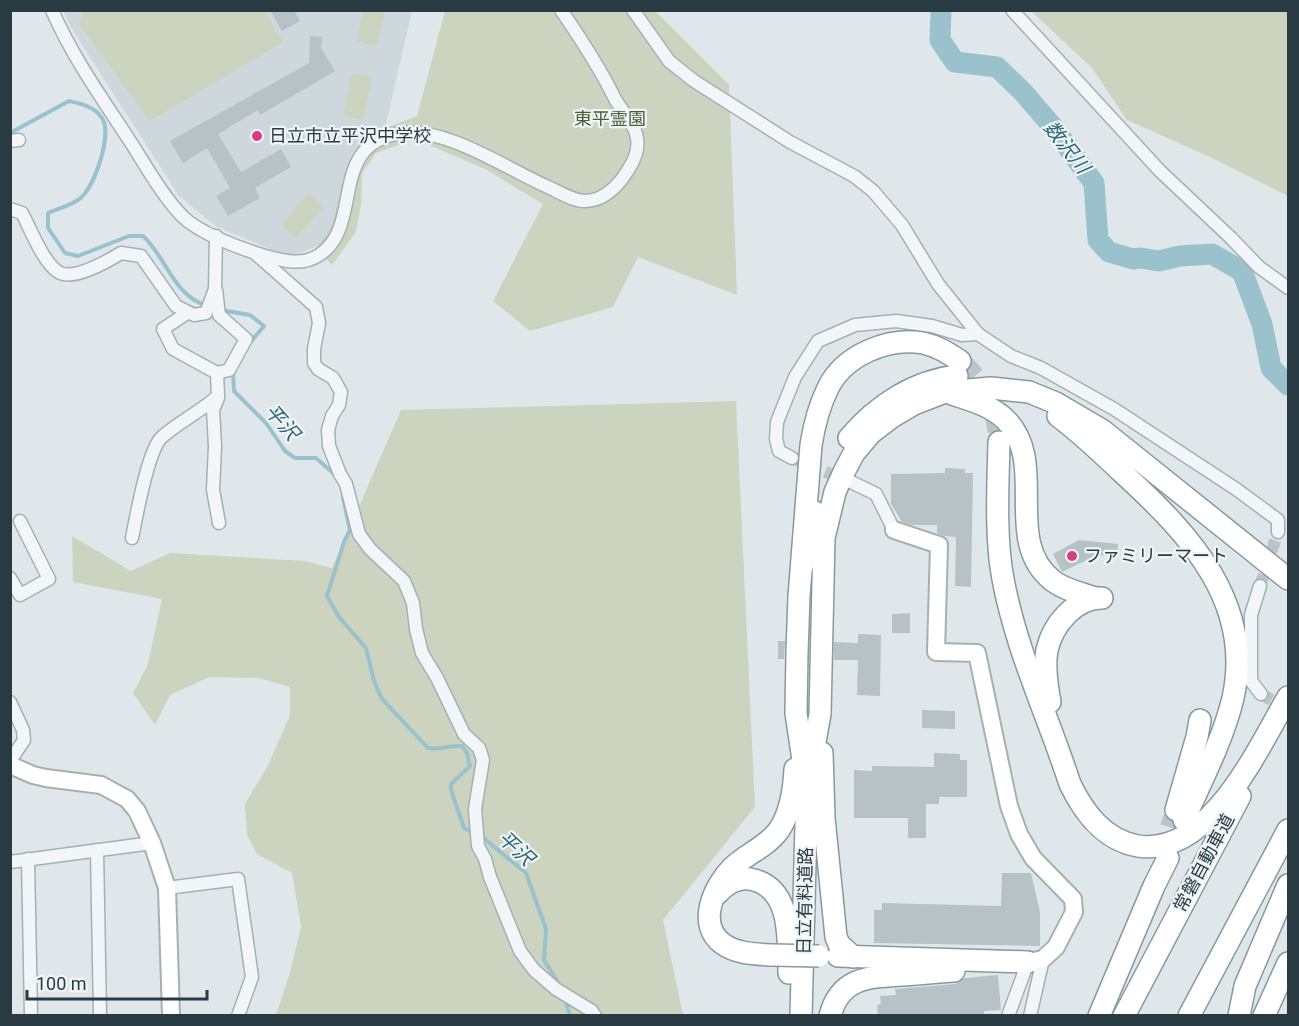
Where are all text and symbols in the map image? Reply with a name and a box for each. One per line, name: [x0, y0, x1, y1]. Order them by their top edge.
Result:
park label: 東平霊園: [574, 108, 646, 129]
water label: 数沢川: [1039, 116, 1096, 180]
place label: 日立市立平沢中学校: [269, 125, 431, 146]
marker: 日立市立平沢中学校: [250, 129, 264, 143]
water label: 平沢: [260, 399, 306, 447]
place label: ファミリーマート: [1084, 545, 1228, 566]
marker: ファミリーマート: [1065, 549, 1079, 563]
street label: 常磐自動車道: [1169, 810, 1238, 915]
water label: 平沢: [493, 826, 541, 872]
street label: 日立有料道路: [793, 847, 816, 955]
scale bar: [27, 963, 207, 1001]
text: 100 m: [36, 973, 87, 994]

